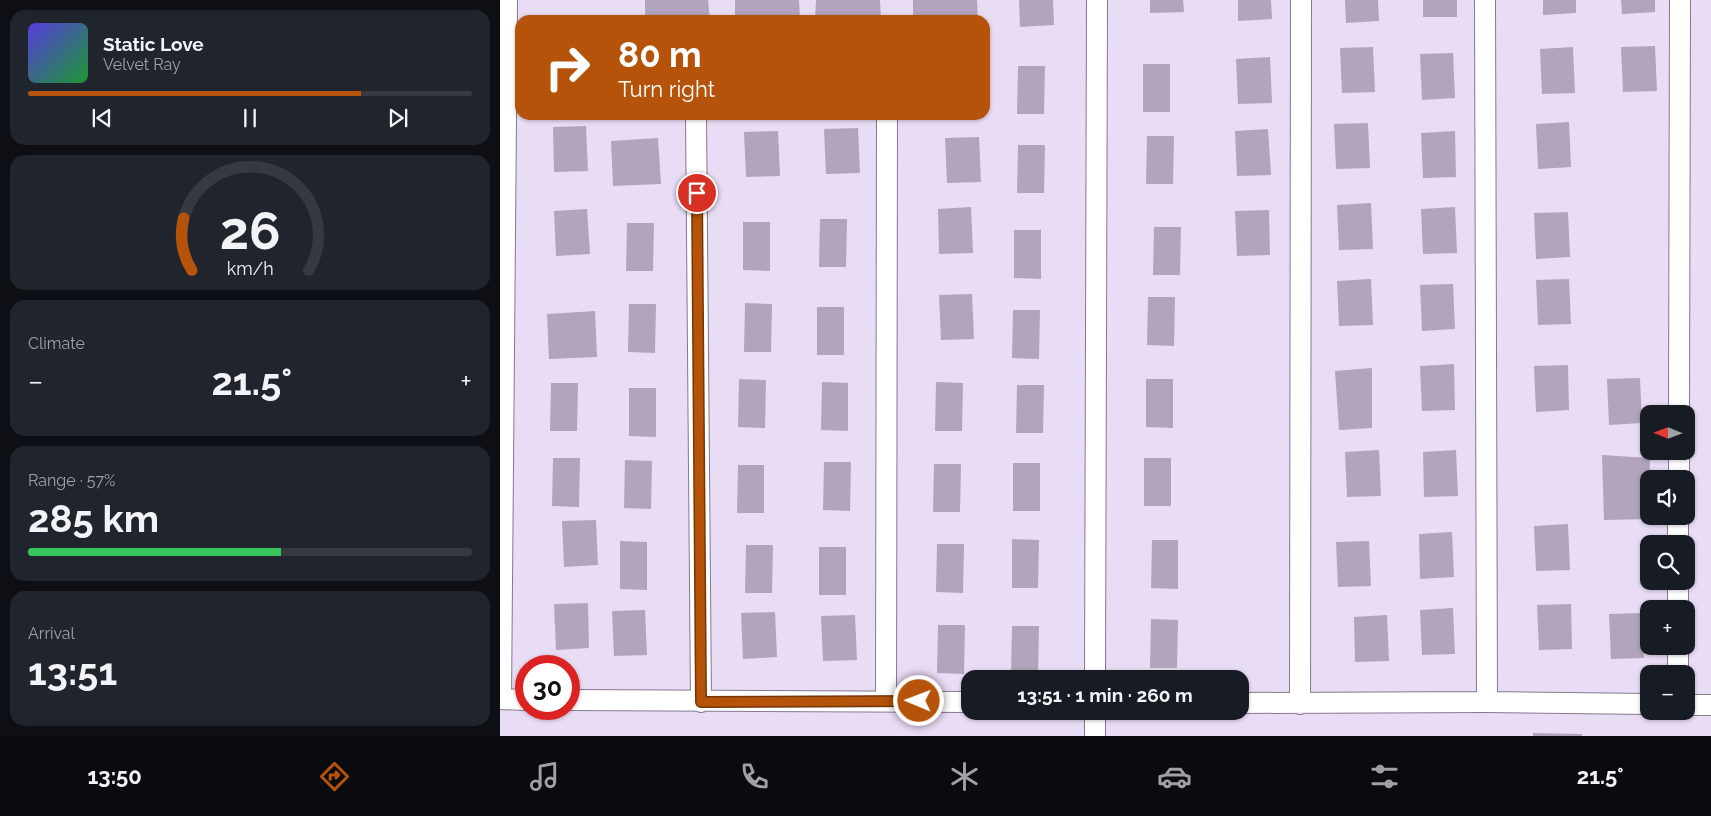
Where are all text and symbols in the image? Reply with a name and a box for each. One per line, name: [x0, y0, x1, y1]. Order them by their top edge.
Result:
text: Static Love: [103, 33, 204, 55]
text: 80 m: [618, 34, 702, 75]
icon: right: [535, 35, 600, 100]
text: Velvet Ray: [103, 55, 181, 74]
text: Turn right: [618, 76, 715, 102]
icon: previous: [88, 104, 116, 132]
icon: pause: [236, 104, 264, 132]
icon: next: [384, 104, 412, 132]
pin: [676, 172, 718, 214]
icon: arrive: [683, 179, 711, 207]
text: 26: [220, 200, 280, 261]
text: km/h: [226, 258, 274, 279]
text: Climate: [28, 334, 85, 353]
text: 21.5°: [211, 359, 292, 404]
text: −: [28, 365, 43, 398]
text: +: [460, 365, 472, 398]
north arrow: [1640, 405, 1695, 460]
map controls: [1640, 405, 1695, 720]
button: sound: [1640, 470, 1695, 525]
text: Range · 57%: [28, 471, 116, 490]
text: 285 km: [28, 496, 159, 541]
button: search: [1640, 535, 1695, 590]
button: +: [1640, 600, 1695, 655]
text: Arrival: [28, 624, 75, 643]
text: 13:51: [28, 649, 117, 694]
speed limit sign: 30: [515, 655, 580, 720]
button: −: [1640, 665, 1695, 720]
position arrow: [892, 674, 944, 726]
text: 13:51 · 1 min · 260 m: [1017, 684, 1193, 706]
icon: directions: [317, 759, 352, 794]
icon: music: [527, 759, 562, 794]
icon: phone: [737, 759, 772, 794]
icon: climate: [947, 759, 982, 794]
icon: car: [1157, 759, 1192, 794]
icon: filters: [1367, 759, 1402, 794]
text: 13:50: [88, 763, 142, 789]
text: 21.5°: [1577, 763, 1623, 789]

